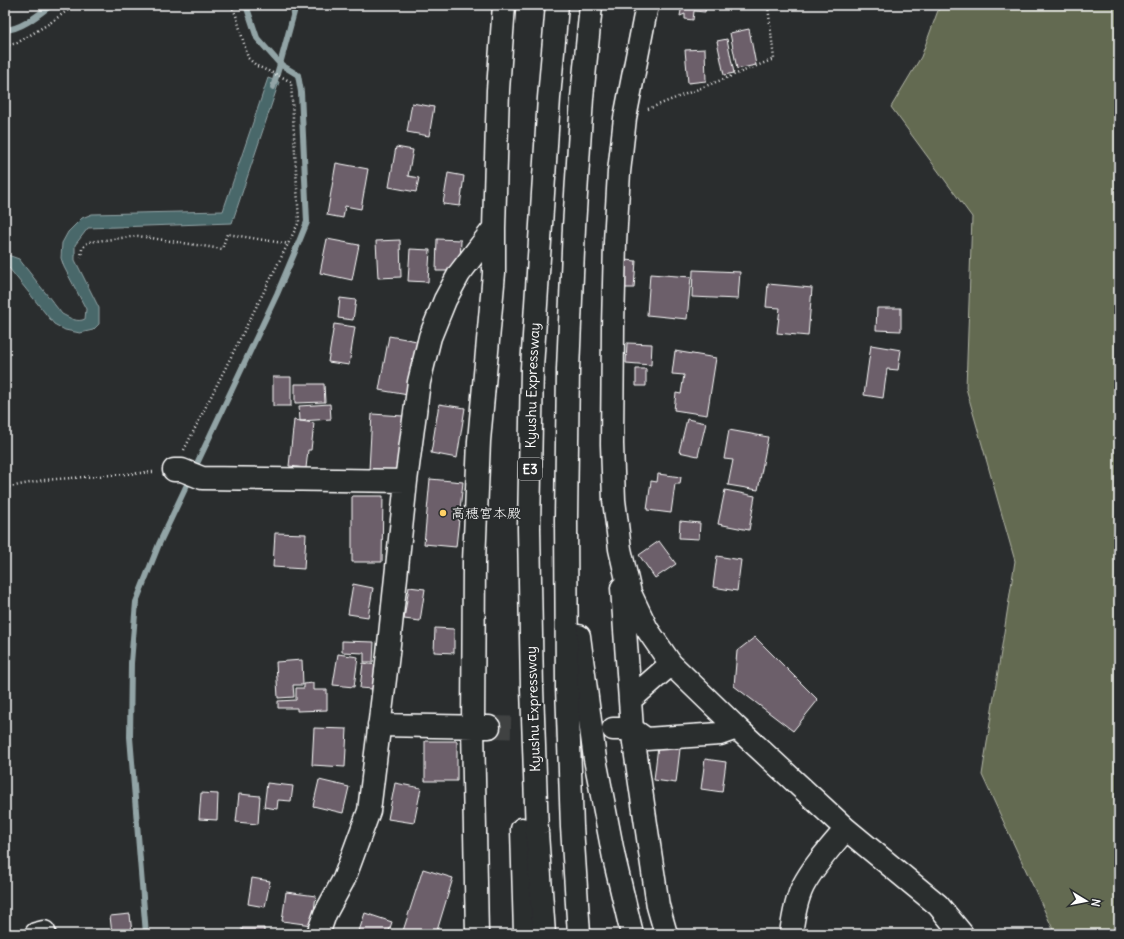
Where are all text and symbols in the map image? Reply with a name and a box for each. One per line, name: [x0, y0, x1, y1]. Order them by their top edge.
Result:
street label: Kyushu Expressway: [521, 322, 544, 449]
road number: E3: [518, 458, 542, 480]
place label: 高穂宮本殿: [451, 504, 521, 522]
marker: 高穂宮本殿: [438, 508, 448, 518]
street label: Kyushu Expressway: [522, 646, 544, 772]
north arrow: [1066, 881, 1106, 921]
text: N: [1088, 898, 1103, 908]

